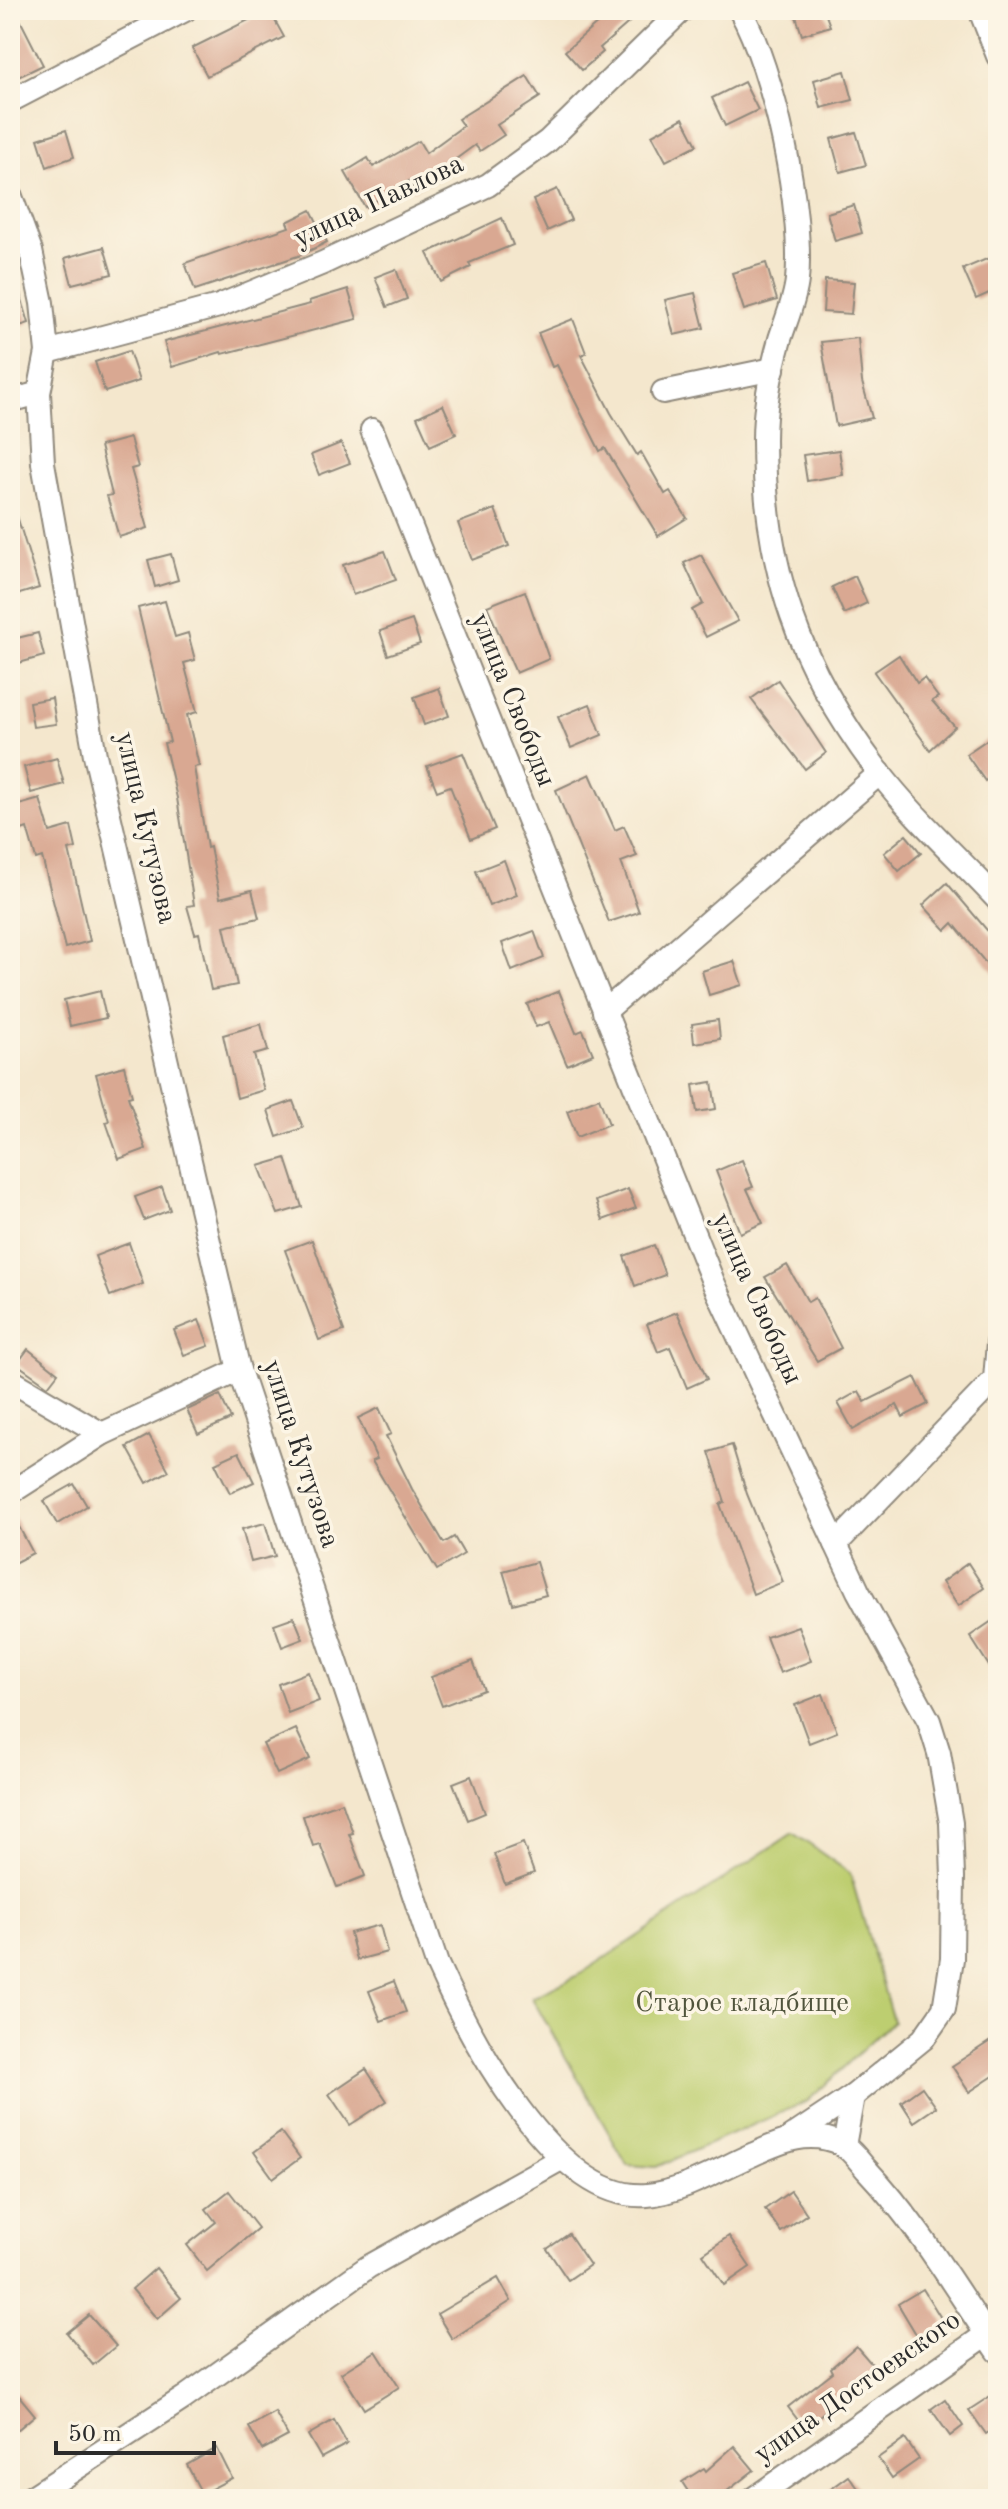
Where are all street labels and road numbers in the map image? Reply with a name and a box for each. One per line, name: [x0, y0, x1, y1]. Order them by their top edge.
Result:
street label: улица Павлова: [290, 150, 468, 254]
street label: улица Свободы: [464, 609, 560, 791]
street label: улица Кутузова: [109, 729, 181, 927]
street label: улица Свободы: [706, 1209, 806, 1389]
street label: улица Кутузова: [256, 1356, 344, 1552]
street label: улица Достоевского: [750, 2306, 966, 2470]

